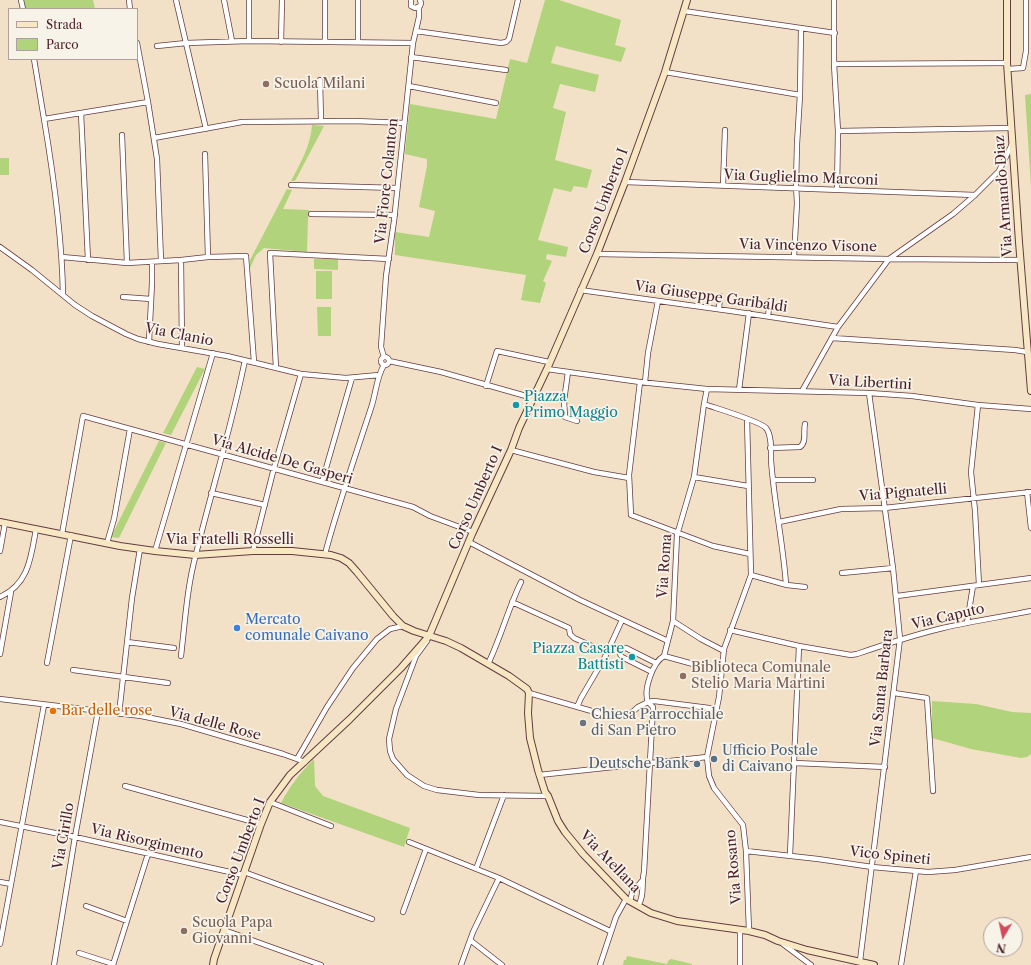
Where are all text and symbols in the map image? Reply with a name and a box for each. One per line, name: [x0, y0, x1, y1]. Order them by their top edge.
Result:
legend: [8, 8, 138, 60]
text: Strada: [46, 17, 82, 32]
text: Parco: [46, 37, 79, 52]
place label: Scuola Milani: [274, 76, 365, 92]
marker: Scuola Milani: [261, 79, 271, 89]
street label: Via Fiore Colanton: [372, 117, 402, 245]
street label: Via Armando Diaz: [991, 135, 1017, 257]
street label: Corso Umberto I: [576, 146, 632, 256]
street label: Via Guglielmo Marconi: [723, 167, 879, 189]
street label: Via Vincenzo Visone: [739, 236, 877, 256]
street label: Via Giuseppe Garibaldi: [634, 278, 788, 316]
street label: Via Clanio: [143, 320, 215, 350]
street label: Via Libertini: [828, 372, 912, 394]
place label: Piazza Primo Maggio: [524, 389, 618, 422]
marker: Piazza Primo Maggio: [511, 400, 521, 410]
street label: Via Alcide De Gasperi: [210, 432, 354, 488]
street label: Corso Umberto I: [446, 443, 506, 553]
street label: Via Pignatelli: [858, 481, 948, 505]
street label: Via Fratelli Rosselli: [166, 532, 294, 548]
street label: Via Roma: [654, 533, 676, 599]
street label: Via Caputo: [910, 600, 986, 634]
place label: Mercato comunale Caivano: [245, 612, 369, 644]
marker: Mercato comunale Caivano: [232, 623, 242, 633]
street label: Via Santa Barbara: [867, 628, 897, 748]
place label: Piazza Casare Battisti: [532, 641, 624, 674]
marker: Piazza Casare Battisti: [627, 652, 637, 662]
place label: Biblioteca Comunale Stelio Maria Martini: [691, 660, 831, 692]
marker: Biblioteca Comunale Stelio Maria Martini: [678, 671, 688, 681]
place label: Bar delle rose: [61, 703, 152, 719]
street label: Via delle Rose: [167, 704, 263, 744]
marker: Bar delle rose: [48, 706, 58, 716]
place label: Chiesa Parrocchiale di San Pietro: [591, 707, 724, 740]
marker: Chiesa Parrocchiale di San Pietro: [578, 718, 588, 728]
place label: Ufficio Postale di Caivano: [722, 743, 818, 776]
marker: Ufficio Postale di Caivano: [709, 754, 719, 764]
place label: Deutsche Bank: [588, 756, 689, 772]
marker: Deutsche Bank: [692, 759, 702, 769]
street label: Corso Umberto I: [213, 796, 269, 906]
street label: Via Cirillo: [50, 801, 78, 871]
street label: Via Risorgimento: [89, 821, 205, 863]
street label: Via Atellana: [576, 827, 644, 897]
street label: Via Rosano: [722, 829, 746, 905]
street label: Vico Spineti: [849, 843, 931, 869]
place label: Scuola Papa Giovanni: [192, 915, 273, 948]
north arrow: [983, 917, 1023, 957]
marker: Scuola Papa Giovanni: [179, 926, 189, 936]
text: N: [995, 940, 1007, 956]

